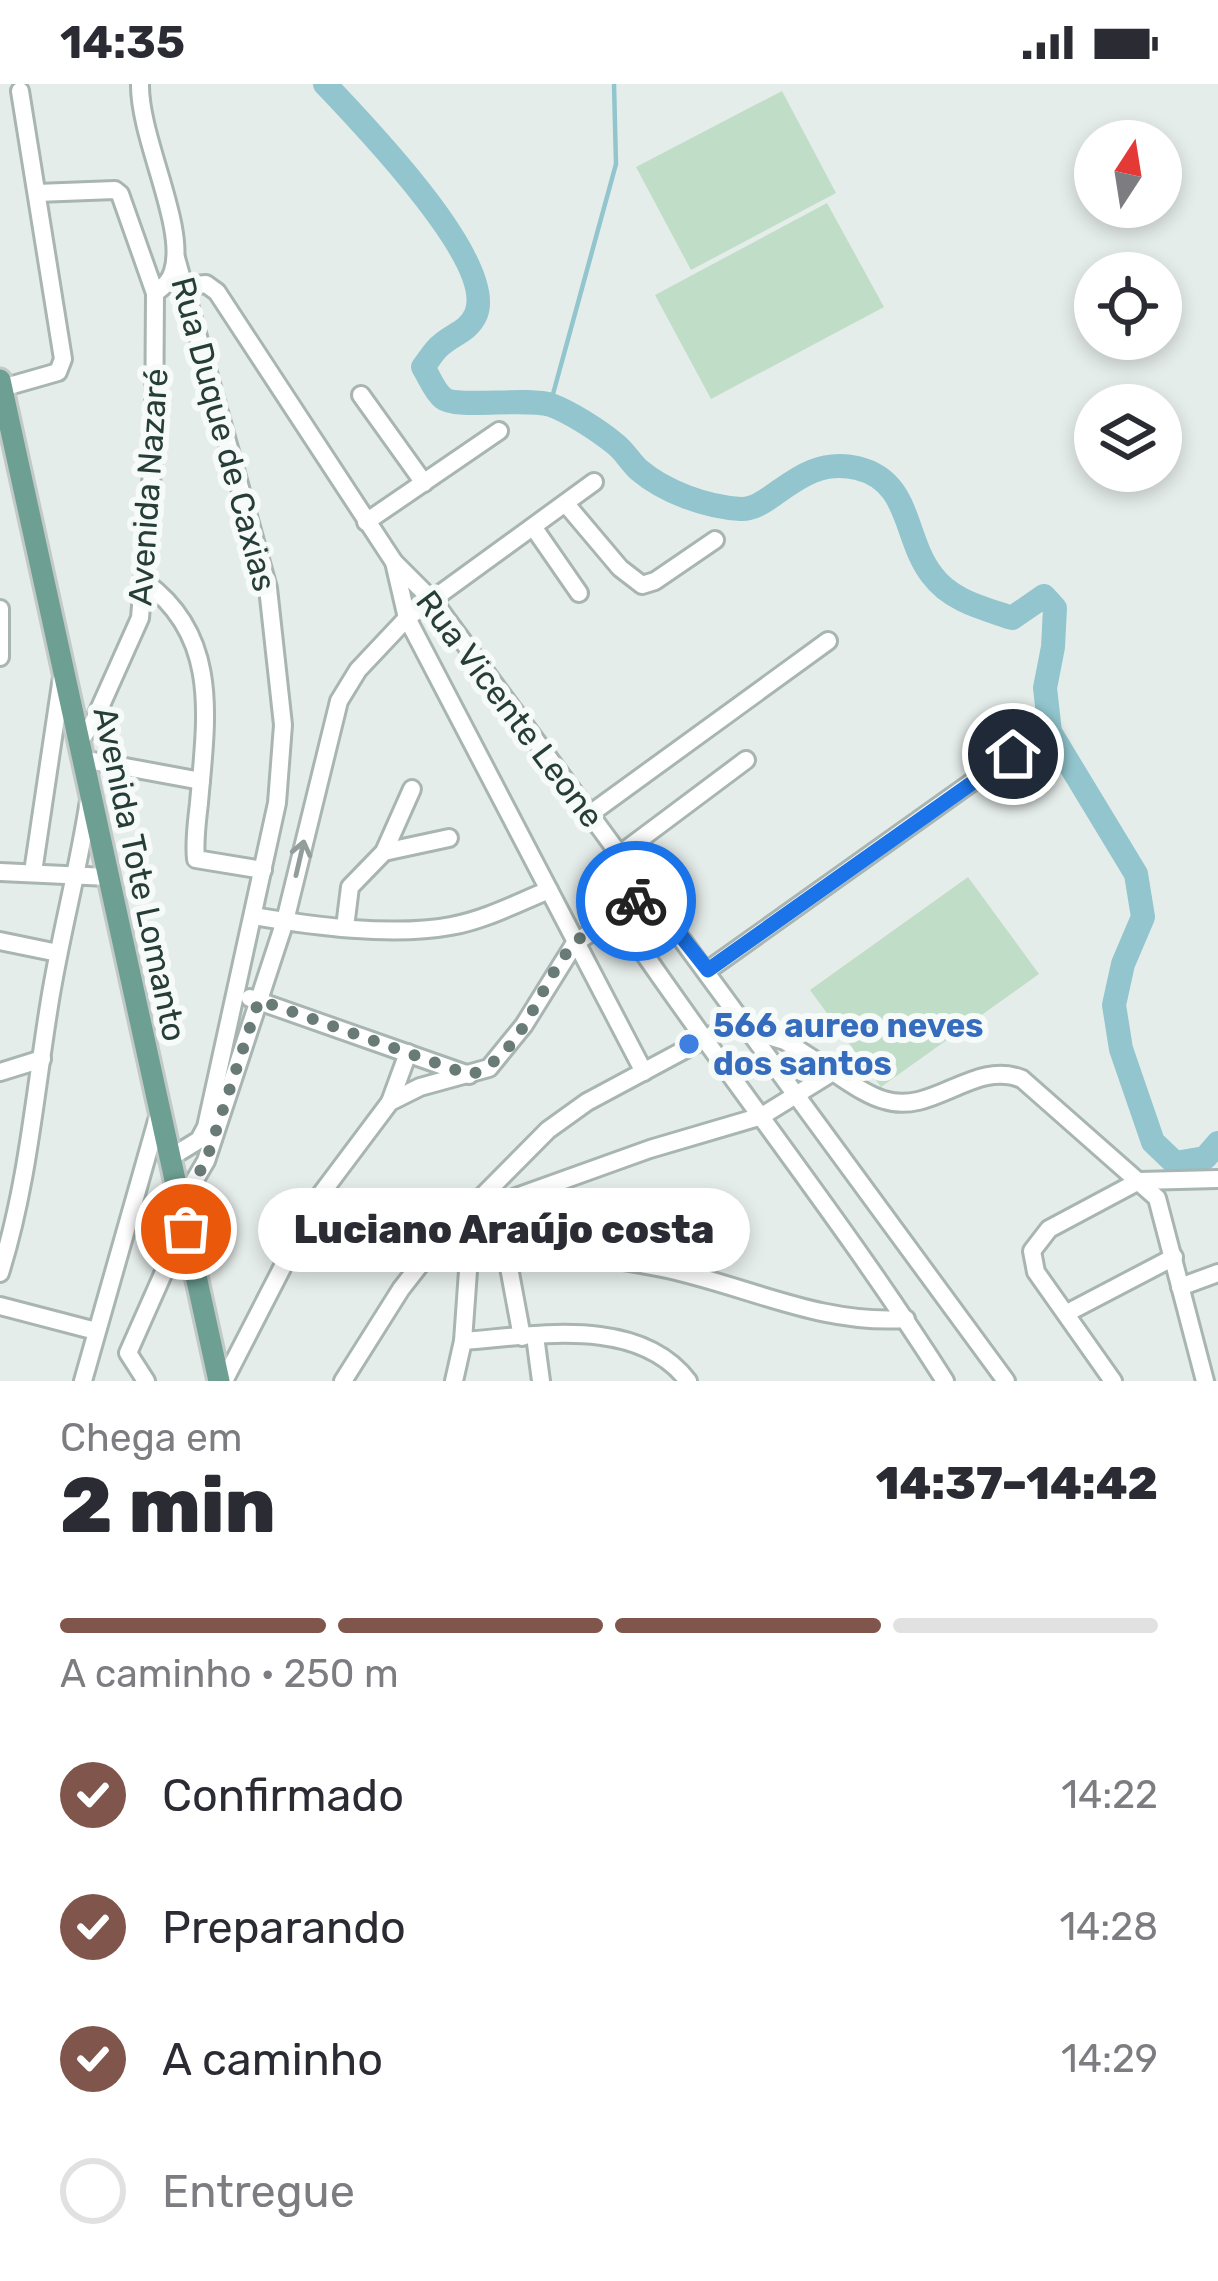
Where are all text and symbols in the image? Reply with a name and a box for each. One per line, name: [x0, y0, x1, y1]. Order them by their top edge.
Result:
text: 14:35: [60, 16, 185, 69]
north arrow: [1074, 120, 1182, 228]
map controls: [1074, 120, 1182, 492]
button: locate: [1074, 252, 1182, 360]
street label: Rua Duque de Caxias: [163, 273, 285, 595]
street label: Avenida Nazaré: [120, 367, 176, 607]
button: layers: [1074, 384, 1182, 492]
street label: Rua Vicente Leone: [408, 583, 612, 835]
street label: Avenida Tote Lomanto: [85, 703, 195, 1045]
pin: [962, 703, 1064, 805]
icon: home: [980, 721, 1046, 787]
one-way arrow: [289, 839, 312, 877]
courier: [576, 841, 696, 961]
icon: bike: [603, 868, 669, 934]
place label: 566 aureo neves dos santos: [713, 1006, 984, 1083]
marker: 566 aureo neves dos santos: [676, 1031, 702, 1057]
pin: [135, 1178, 237, 1280]
callout: Luciano Araújo costa: [258, 1187, 750, 1271]
icon: bag: [153, 1196, 219, 1262]
text: Luciano Araújo costa: [294, 1207, 714, 1253]
text: Chega em: [60, 1415, 242, 1461]
text: 14:37–14:42: [876, 1457, 1158, 1510]
text: 2 min: [60, 1459, 276, 1552]
text: A caminho · 250 m: [60, 1651, 399, 1697]
icon: check: [60, 1762, 126, 1828]
text: Confirmado: [162, 1769, 404, 1822]
text: 14:22: [1061, 1772, 1158, 1818]
icon: check: [60, 1894, 126, 1960]
text: Preparando: [162, 1901, 406, 1954]
text: 14:28: [1059, 1904, 1158, 1950]
icon: check: [60, 2026, 126, 2092]
text: A caminho: [162, 2033, 383, 2086]
text: 14:29: [1061, 2036, 1158, 2082]
text: Entregue: [162, 2165, 355, 2218]

